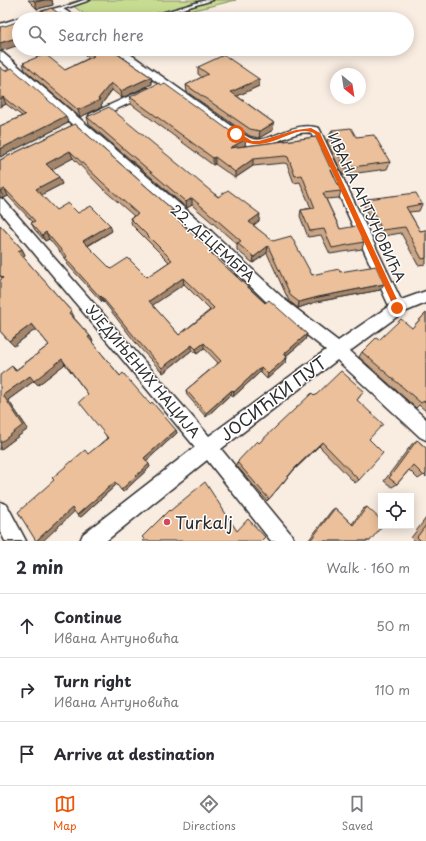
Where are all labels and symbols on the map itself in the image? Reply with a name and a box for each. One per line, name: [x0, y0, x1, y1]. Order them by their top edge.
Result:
north arrow: [330, 68, 366, 104]
route start: [227, 125, 245, 143]
street label: ИВАНА АНТУНОВИЋА: [323, 129, 411, 286]
street label: 22. ДЕЦЕМБРА: [166, 199, 260, 287]
route end: [388, 299, 406, 317]
street label: УЈЕДИЊЕНИХ НАЦИЈА: [81, 300, 205, 442]
street label: ЈОСИЋКИ ПУТ: [214, 349, 332, 447]
place label: Turkalj: [175, 509, 233, 535]
marker: Turkalj: [162, 517, 172, 527]

